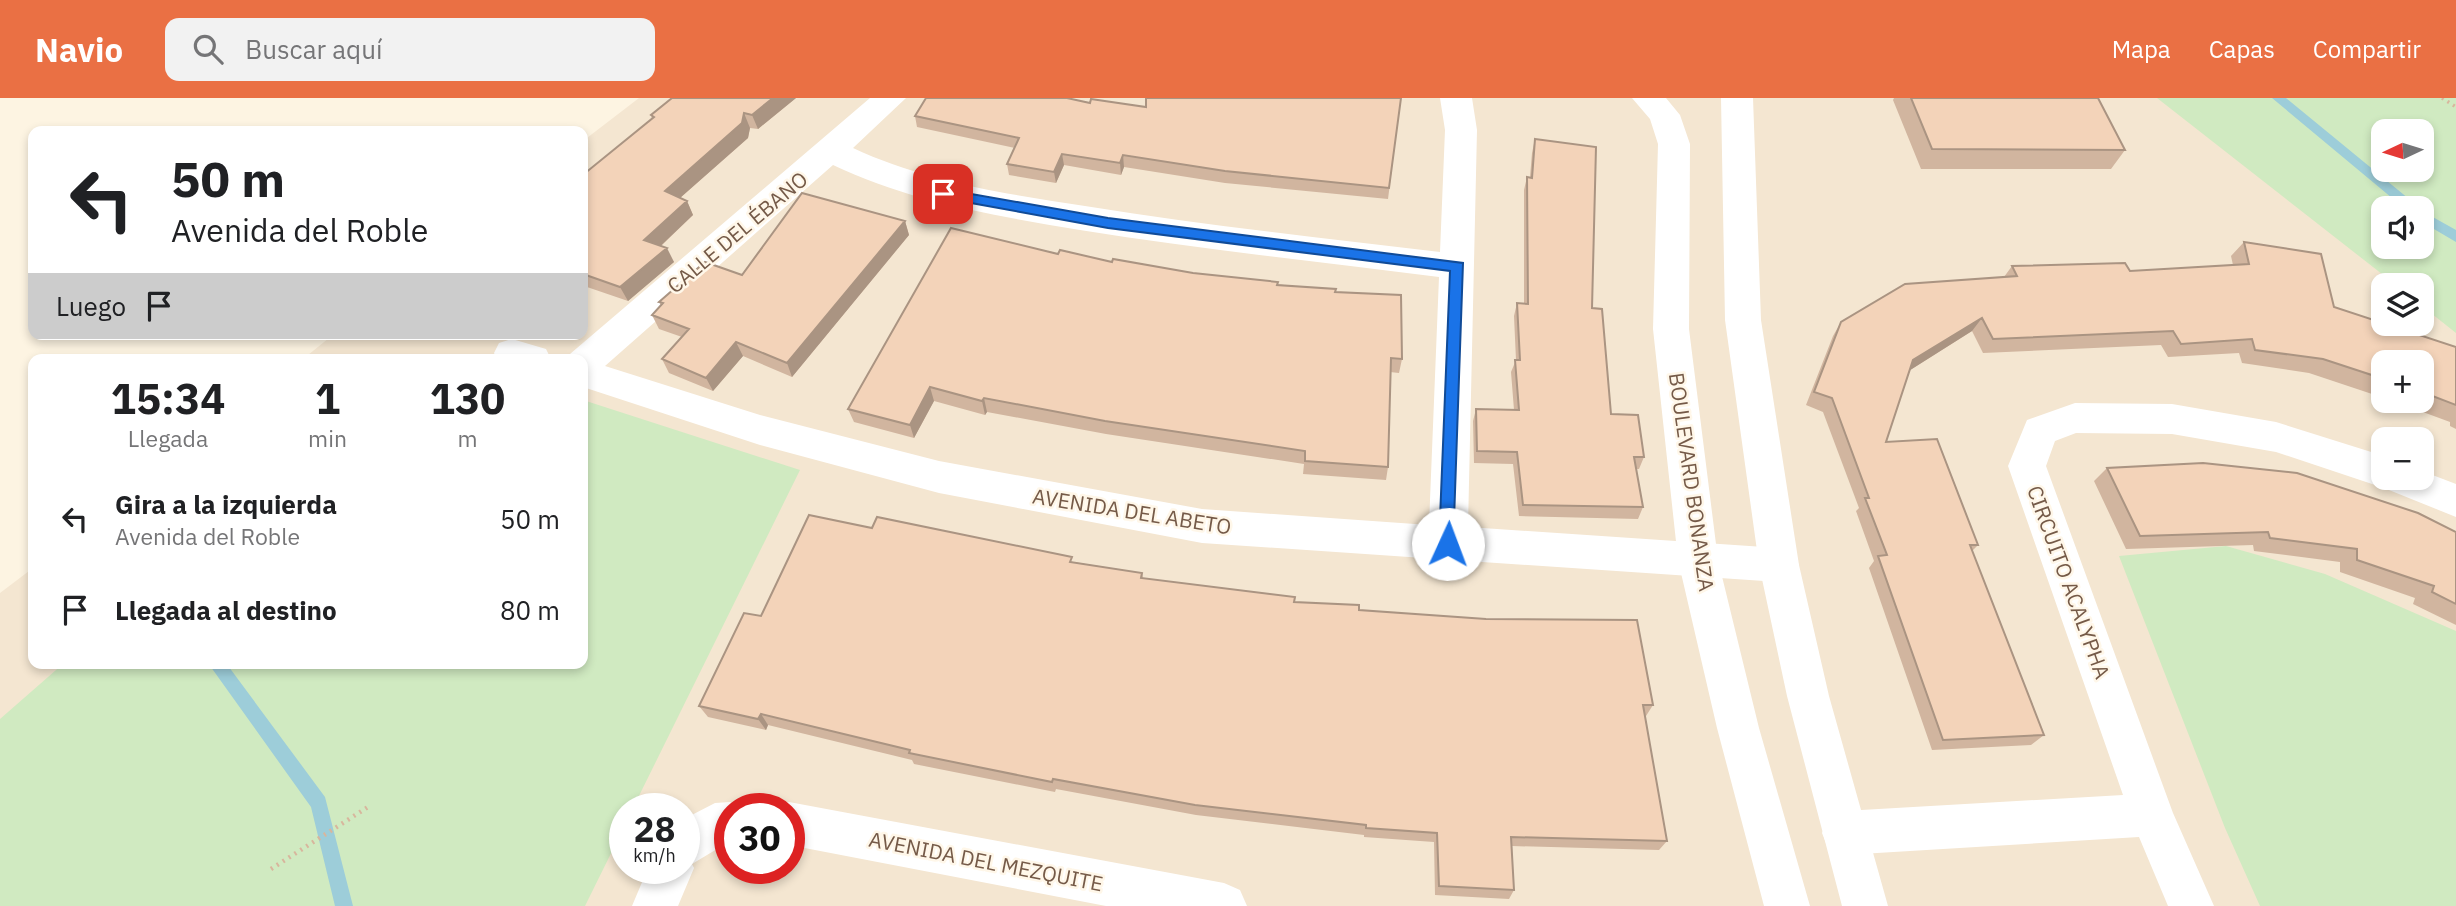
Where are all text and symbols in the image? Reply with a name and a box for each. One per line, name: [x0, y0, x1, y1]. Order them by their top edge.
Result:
search box: [165, 18, 655, 81]
text: Navio: [35, 28, 123, 71]
icon: search: [189, 30, 227, 68]
text: Buscar aquí: [245, 32, 382, 66]
text: Mapa: [2112, 33, 2171, 65]
text: Capas: [2209, 33, 2275, 65]
text: Compartir: [2313, 33, 2421, 65]
north arrow: [2371, 119, 2434, 182]
map controls: [2371, 119, 2434, 490]
text: 50 m: [171, 147, 285, 210]
icon: left: [56, 154, 147, 245]
pin: [913, 164, 973, 224]
street label: CALLE DEL ÉBANO: [661, 165, 813, 299]
icon: arrive: [924, 175, 962, 213]
button: sound: [2371, 196, 2434, 259]
text: Avenida del Roble: [171, 209, 428, 251]
button: layers: [2371, 273, 2434, 336]
icon: arrive: [140, 287, 178, 325]
text: Luego: [56, 289, 126, 323]
button: +: [2371, 350, 2434, 413]
text: 15:34: [111, 371, 225, 426]
text: 1: [315, 371, 340, 426]
text: 130: [430, 371, 505, 426]
street label: BOULEVARD BONANZA: [1663, 371, 1721, 593]
text: Llegada: [128, 423, 208, 453]
text: min: [308, 423, 347, 453]
text: m: [457, 423, 478, 453]
button: −: [2371, 427, 2434, 490]
street label: AVENIDA DEL ABETO: [1031, 481, 1233, 541]
street label: CIRCUITO ACALYPHA: [2021, 481, 2117, 683]
text: Gira a la izquierda: [115, 487, 337, 521]
icon: left: [56, 500, 94, 538]
text: 50 m: [500, 502, 560, 536]
position arrow: [1411, 507, 1485, 581]
text: Avenida del Roble: [115, 521, 300, 551]
icon: arrive: [56, 591, 94, 629]
text: Llegada al destino: [115, 593, 337, 627]
text: 80 m: [500, 593, 560, 627]
speed limit sign: 30: [714, 793, 805, 884]
text: 28: [633, 806, 676, 852]
street label: AVENIDA DEL MEZQUITE: [867, 825, 1105, 897]
text: km/h: [633, 844, 676, 867]

